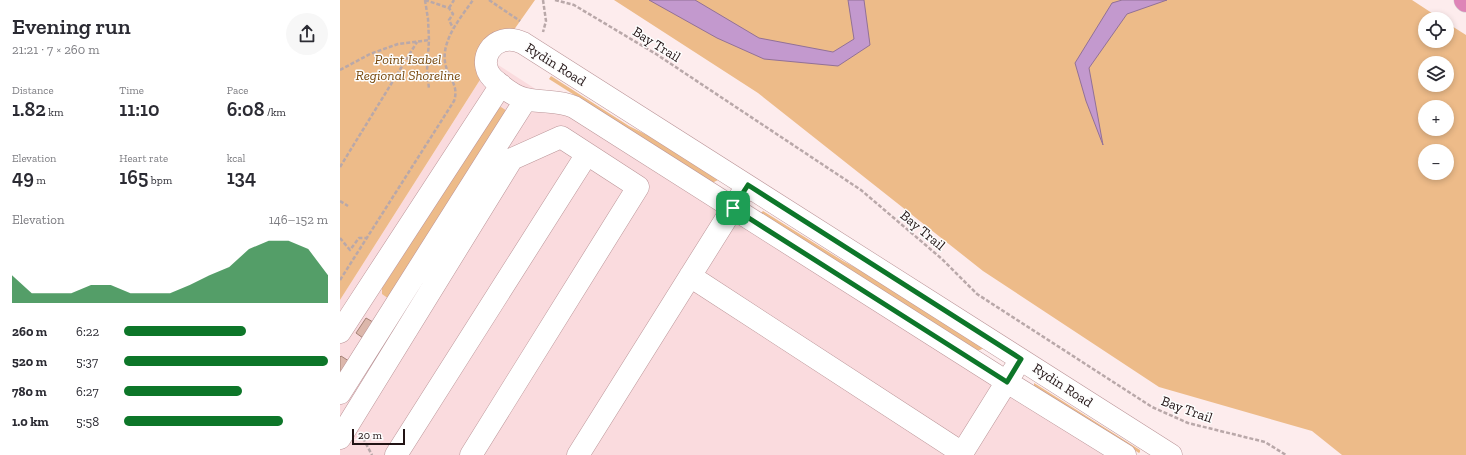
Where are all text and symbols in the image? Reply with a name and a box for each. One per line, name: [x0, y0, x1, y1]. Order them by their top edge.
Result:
map controls: [1418, 12, 1454, 180]
button: locate: [1418, 12, 1454, 48]
text: Evening run: [12, 13, 131, 40]
button: share: [286, 13, 328, 55]
street label: Bay Trail: [630, 23, 684, 66]
street label: Rydin Road: [522, 39, 589, 90]
text: 21:21 · 7 × 260 m: [12, 42, 99, 57]
park label: Point Isabel Regional Shoreline: [356, 51, 460, 84]
button: layers: [1418, 56, 1454, 92]
text: Distance: [12, 84, 54, 97]
text: Time: [119, 84, 144, 97]
text: Pace: [227, 84, 248, 97]
text: 1.82: [12, 97, 46, 121]
text: 11:10: [119, 97, 159, 121]
text: 6:08: [227, 97, 264, 121]
button: +: [1418, 100, 1454, 136]
text: km: [46, 106, 63, 119]
text: /km: [264, 106, 286, 119]
button: −: [1418, 144, 1454, 180]
text: Elevation: [12, 152, 56, 165]
text: Heart rate: [119, 152, 168, 165]
text: kcal: [227, 152, 246, 165]
text: 49: [12, 165, 34, 189]
text: 165: [119, 165, 148, 189]
text: 134: [227, 165, 256, 189]
text: m: [34, 174, 46, 187]
text: bpm: [148, 174, 172, 187]
pin: [716, 191, 750, 225]
icon: arrive: [722, 197, 744, 219]
street label: Bay Trail: [897, 207, 949, 254]
text: Elevation: [12, 212, 64, 227]
text: 146–152 m: [269, 212, 328, 227]
text: 260 m: [12, 324, 47, 339]
text: 6:22: [76, 324, 99, 339]
text: 520 m: [12, 354, 47, 369]
text: 5:37: [76, 354, 98, 369]
street label: Rydin Road: [1029, 360, 1096, 411]
text: 780 m: [12, 384, 47, 399]
text: 6:27: [76, 384, 99, 399]
street label: Bay Trail: [1159, 392, 1215, 427]
text: 1.0 km: [12, 414, 49, 429]
text: 5:58: [76, 414, 99, 429]
scale bar: [352, 427, 405, 446]
text: 20 m: [358, 429, 382, 442]

